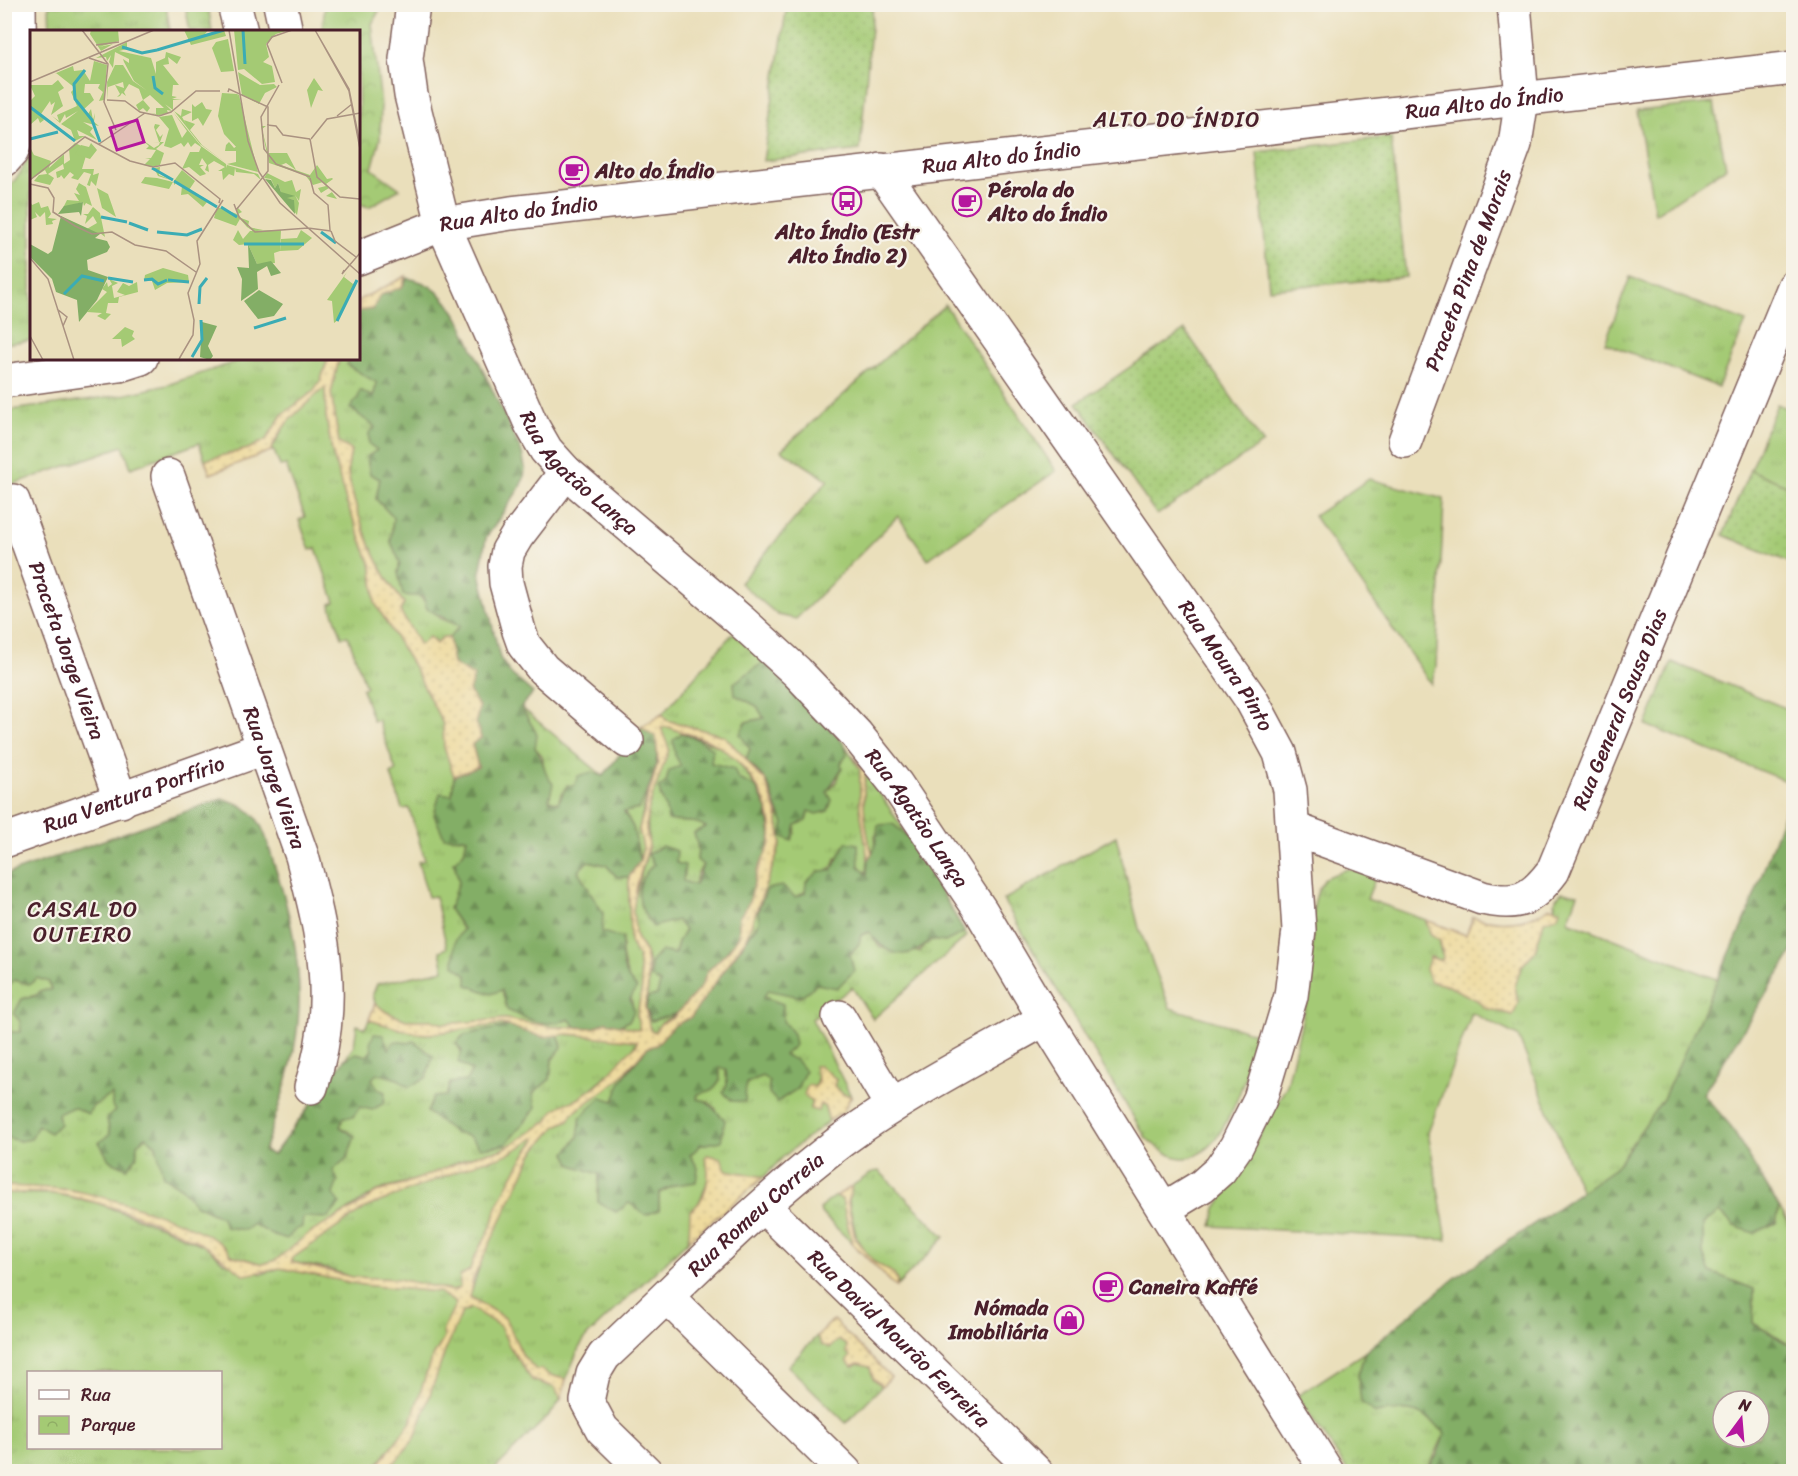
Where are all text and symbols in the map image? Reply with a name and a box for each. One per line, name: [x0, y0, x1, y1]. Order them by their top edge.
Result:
inset map: [30, 30, 360, 360]
street label: Rua Alto do Índio: [1403, 75, 1566, 131]
district label: ALTO DO ÍNDIO: [1092, 100, 1261, 139]
street label: Rua Alto do Índio: [920, 130, 1083, 185]
place label: Alto do Índio: [594, 152, 715, 190]
cafe icon: Alto do Índio: [558, 155, 590, 187]
street label: Praceta Pina de Morais: [1413, 164, 1523, 377]
place label: Pérola do Alto do Índio: [987, 171, 1108, 233]
street label: Rua Alto do Índio: [437, 184, 600, 243]
bus stop icon: Alto Índio (Estr Alto Índio 2): [831, 185, 863, 217]
cafe icon: Pérola do Alto do Índio: [951, 186, 983, 218]
place label: Alto Índio (Estr Alto Índio 2): [774, 213, 921, 275]
street label: Rua Agatão Lança: [508, 404, 648, 546]
street label: Praceta Jorge Vieira: [17, 556, 117, 746]
street label: Rua Moura Pinto: [1168, 592, 1284, 739]
street label: Rua General Sousa Dias: [1561, 602, 1679, 816]
street label: Rua Jorge Vieira: [232, 701, 317, 855]
street label: Rua Agatão Lança: [855, 739, 980, 896]
street label: Rua Ventura Porfírio: [38, 744, 231, 845]
district label: CASAL DO OUTEIRO: [27, 890, 139, 954]
street label: Rua Romeu Correia: [678, 1141, 833, 1286]
street label: Rua David Mourão Ferreira: [798, 1240, 1000, 1438]
place label: Caneira Kaffé: [1128, 1268, 1258, 1306]
cafe icon: Caneira Kaffé: [1092, 1271, 1124, 1303]
place label: Nómada Imobiliária: [948, 1289, 1049, 1351]
shop icon: Nómada Imobiliária: [1053, 1304, 1085, 1336]
legend: [27, 1371, 222, 1449]
text: Rua: [81, 1379, 112, 1411]
north arrow: [1711, 1389, 1771, 1449]
text: N: [1735, 1389, 1755, 1421]
text: Parque: [81, 1409, 136, 1441]

